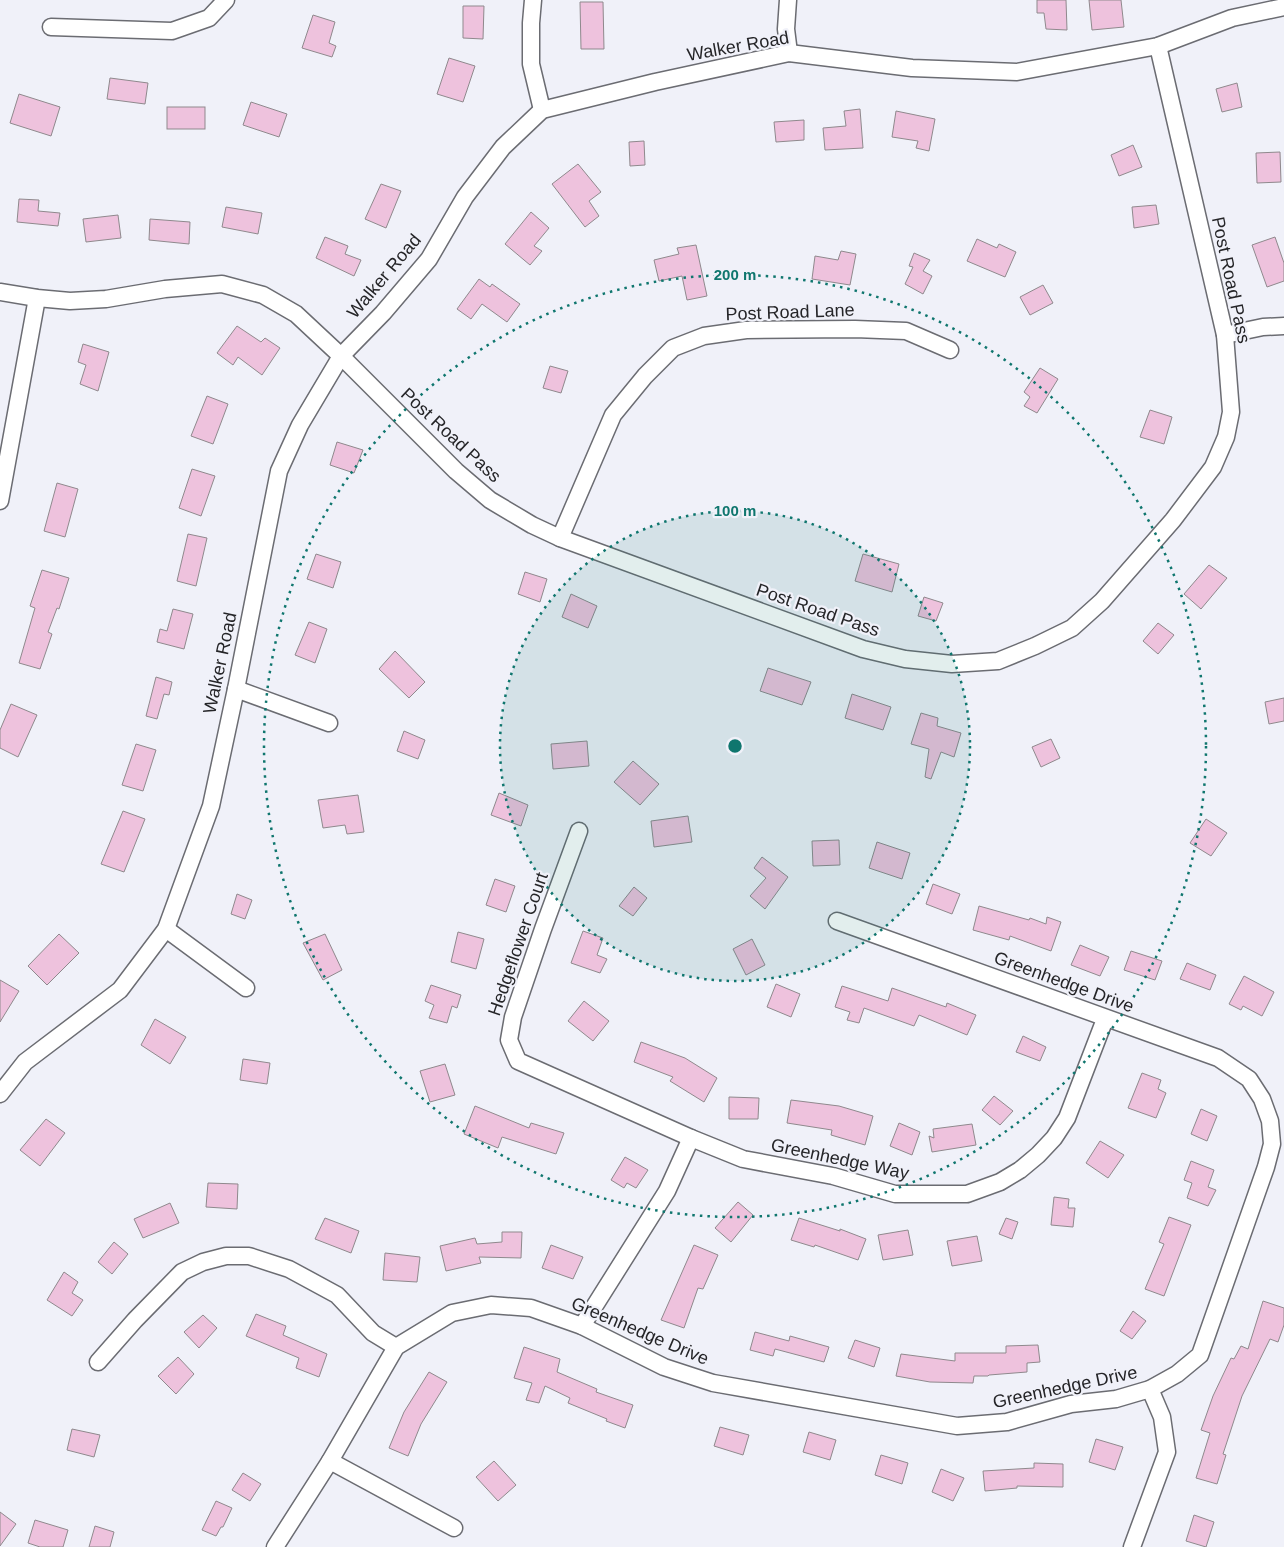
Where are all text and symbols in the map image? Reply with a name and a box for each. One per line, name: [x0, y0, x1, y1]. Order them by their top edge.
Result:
street label: Walker Road: [685, 27, 791, 65]
street label: Post Road Pass: [1208, 215, 1254, 345]
street label: Walker Road: [343, 230, 425, 322]
text: 200 m: [714, 266, 756, 283]
street label: Post Road Lane: [725, 300, 855, 324]
street label: Post Road Pass: [397, 384, 505, 486]
text: 100 m: [714, 502, 756, 519]
street label: Post Road Pass: [754, 580, 882, 640]
street label: Walker Road: [199, 610, 241, 716]
centre of rings: [726, 737, 744, 755]
street label: Hedgeflower Court: [484, 870, 552, 1018]
street label: Greenhedge Drive: [991, 947, 1137, 1017]
street label: Greenhedge Way: [769, 1135, 911, 1183]
street label: Greenhedge Drive: [568, 1293, 712, 1369]
street label: Greenhedge Drive: [991, 1362, 1139, 1412]

